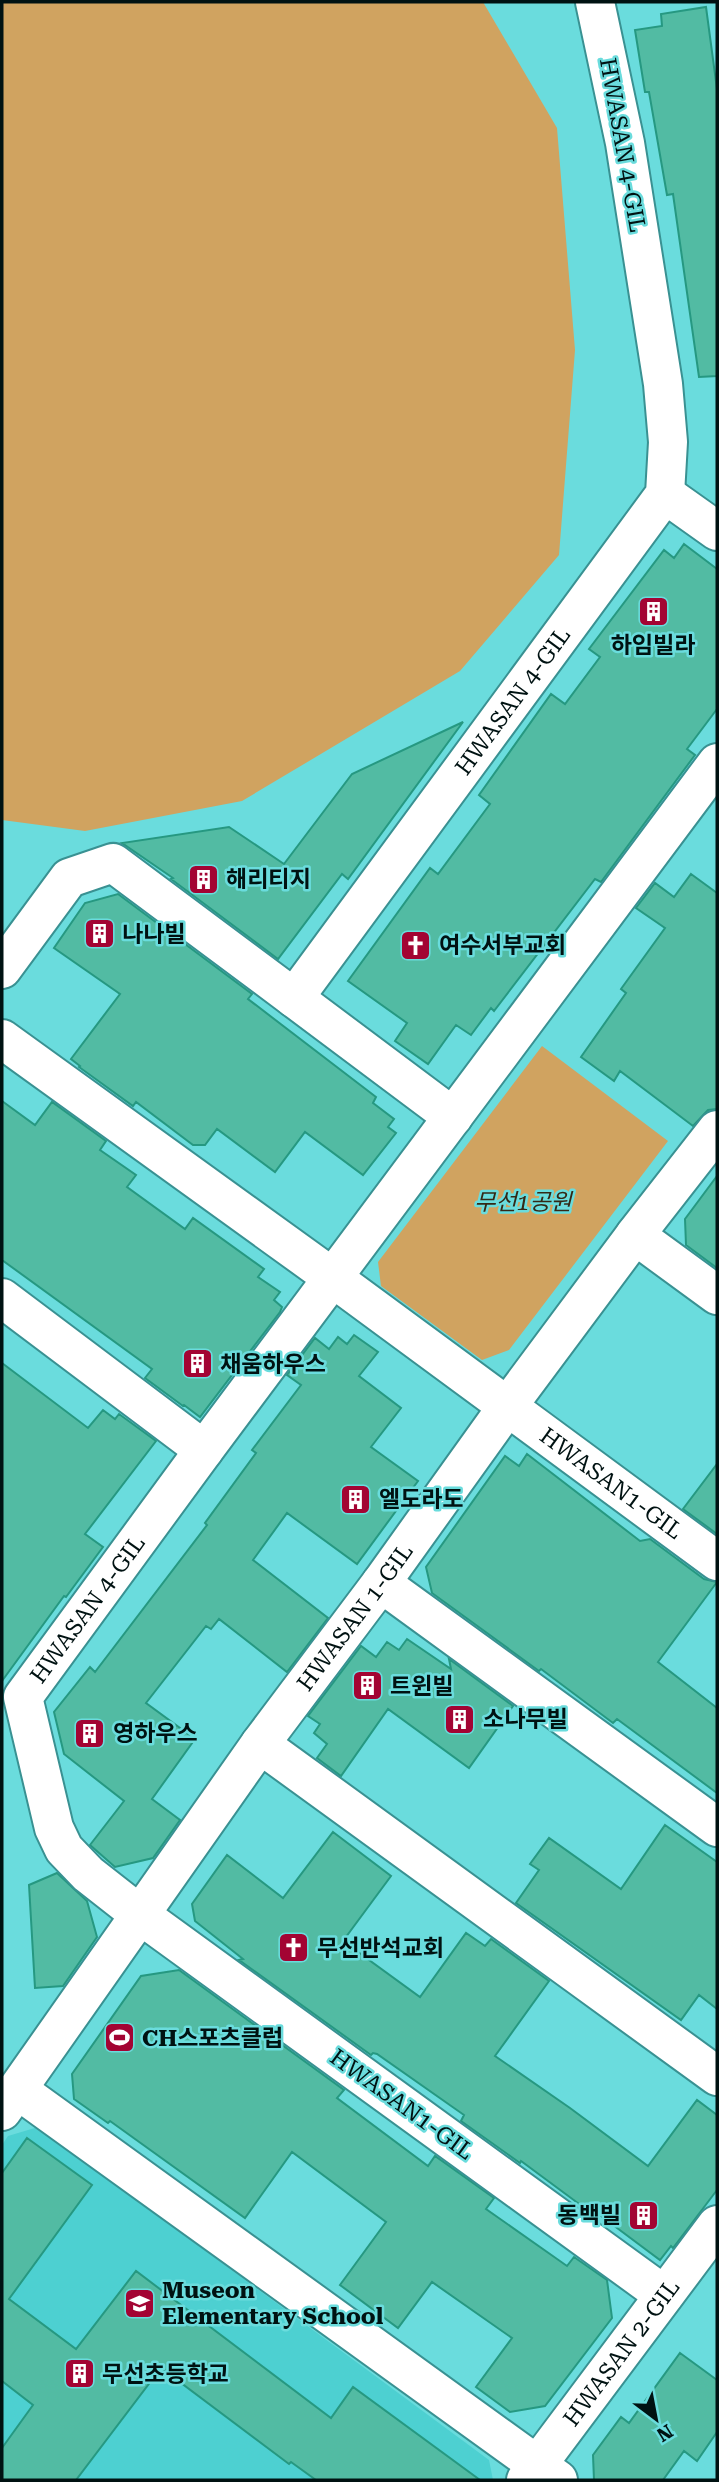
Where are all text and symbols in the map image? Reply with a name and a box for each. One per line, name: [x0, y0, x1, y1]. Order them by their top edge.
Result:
street label: HWASAN 4-GIL: [594, 56, 651, 234]
building icon: 하임빌라: [636, 594, 670, 628]
street label: HWASAN 4-GIL: [450, 622, 576, 780]
place label: 하임빌라: [611, 632, 695, 659]
building icon: 해리티지: [186, 862, 220, 896]
place label: 해리티지: [226, 866, 311, 893]
building icon: 나나빌: [82, 917, 116, 951]
place label: 나나빌: [122, 921, 185, 948]
church icon: 여수서부교회: [399, 928, 433, 962]
place label: 여수서부교회: [439, 932, 566, 959]
park label: 무선1공원: [474, 1189, 574, 1216]
building icon: 채움하우스: [180, 1347, 214, 1381]
place label: 채움하우스: [220, 1351, 326, 1378]
street label: HWASAN1-GIL: [534, 1422, 688, 1545]
building icon: 엘도라도: [339, 1482, 373, 1516]
place label: 엘도라도: [379, 1486, 464, 1513]
street label: HWASAN 4-GIL: [25, 1530, 151, 1688]
street label: HWASAN 1-GIL: [292, 1539, 419, 1696]
building icon: 트윈빌: [350, 1669, 384, 1703]
place label: 트윈빌: [390, 1673, 453, 1700]
building icon: 소나무빌: [443, 1702, 477, 1736]
place label: 소나무빌: [483, 1706, 568, 1733]
building icon: 영하우스: [73, 1716, 107, 1750]
place label: 영하우스: [113, 1720, 198, 1747]
church icon: 무선반석교회: [277, 1931, 311, 1965]
place label: 무선반석교회: [317, 1935, 444, 1962]
sports icon: CH스포츠클럽: [102, 2021, 136, 2055]
place label: CH스포츠클럽: [142, 2025, 283, 2052]
street label: HWASAN1-GIL: [325, 2043, 479, 2165]
building icon: 동백빌: [627, 2198, 661, 2232]
place label: 동백빌: [558, 2202, 621, 2229]
street label: HWASAN 2-GIL: [558, 2274, 685, 2432]
place label: Museon Elementary School: [162, 2277, 384, 2330]
school or university icon: Museon Elementary School: [122, 2286, 156, 2320]
building icon: 무선초등학교: [62, 2357, 96, 2391]
place label: 무선초등학교: [102, 2361, 229, 2388]
north arrow: [621, 2384, 691, 2454]
text: N: [652, 2419, 677, 2447]

